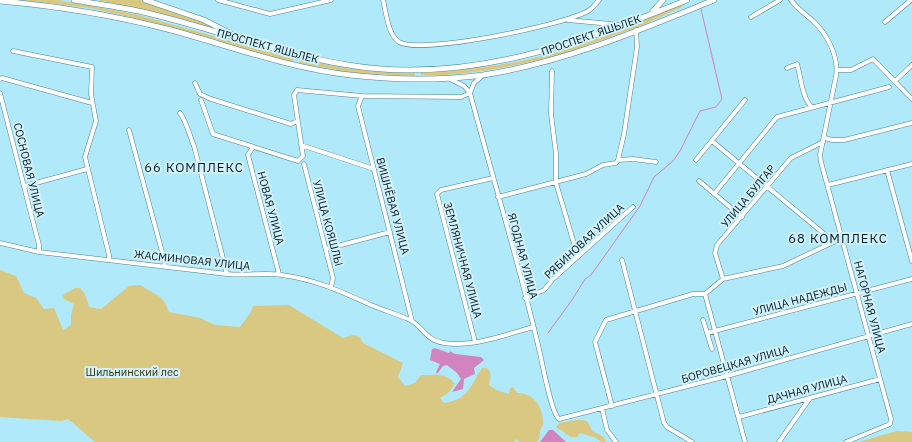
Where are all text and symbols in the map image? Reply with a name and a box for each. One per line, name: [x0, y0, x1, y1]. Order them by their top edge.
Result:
street label: ПРОСПЕКТ ЯШЬЛЕК: [539, 11, 643, 59]
street label: ПРОСПЕКТ ЯШЬЛЕК: [216, 26, 320, 66]
street label: СОСНОВАЯ УЛИЦА: [10, 121, 48, 219]
street label: ВИШНЁВАЯ УЛИЦА: [373, 156, 413, 256]
district label: 66 КОМПЛЕКС: [144, 159, 244, 176]
street label: УЛИЦА БУЛГАР: [718, 162, 779, 230]
street label: НОВАЯ УЛИЦА: [254, 170, 288, 246]
street label: УЛИЦА КОЯШЛЫ: [310, 178, 346, 268]
street label: ЗЕМЛЯНИЧНАЯ УЛИЦА: [441, 200, 485, 320]
street label: РЯБИНОВАЯ УЛИЦА: [541, 200, 627, 282]
street label: ЯГОДНАЯ УЛИЦА: [505, 211, 541, 301]
district label: 68 КОМПЛЕКС: [788, 230, 888, 247]
street label: ЖАСМИНОВАЯ УЛИЦА: [133, 247, 251, 273]
street label: НАГОРНАЯ УЛИЦА: [851, 259, 889, 355]
street label: УЛИЦА НАДЕЖДЫ: [751, 280, 849, 318]
street label: БОРОВЕЦКАЯ УЛИЦА: [680, 342, 790, 386]
park label: Шильнинский лес: [85, 365, 179, 379]
street label: ДАЧНАЯ УЛИЦА: [765, 372, 849, 406]

